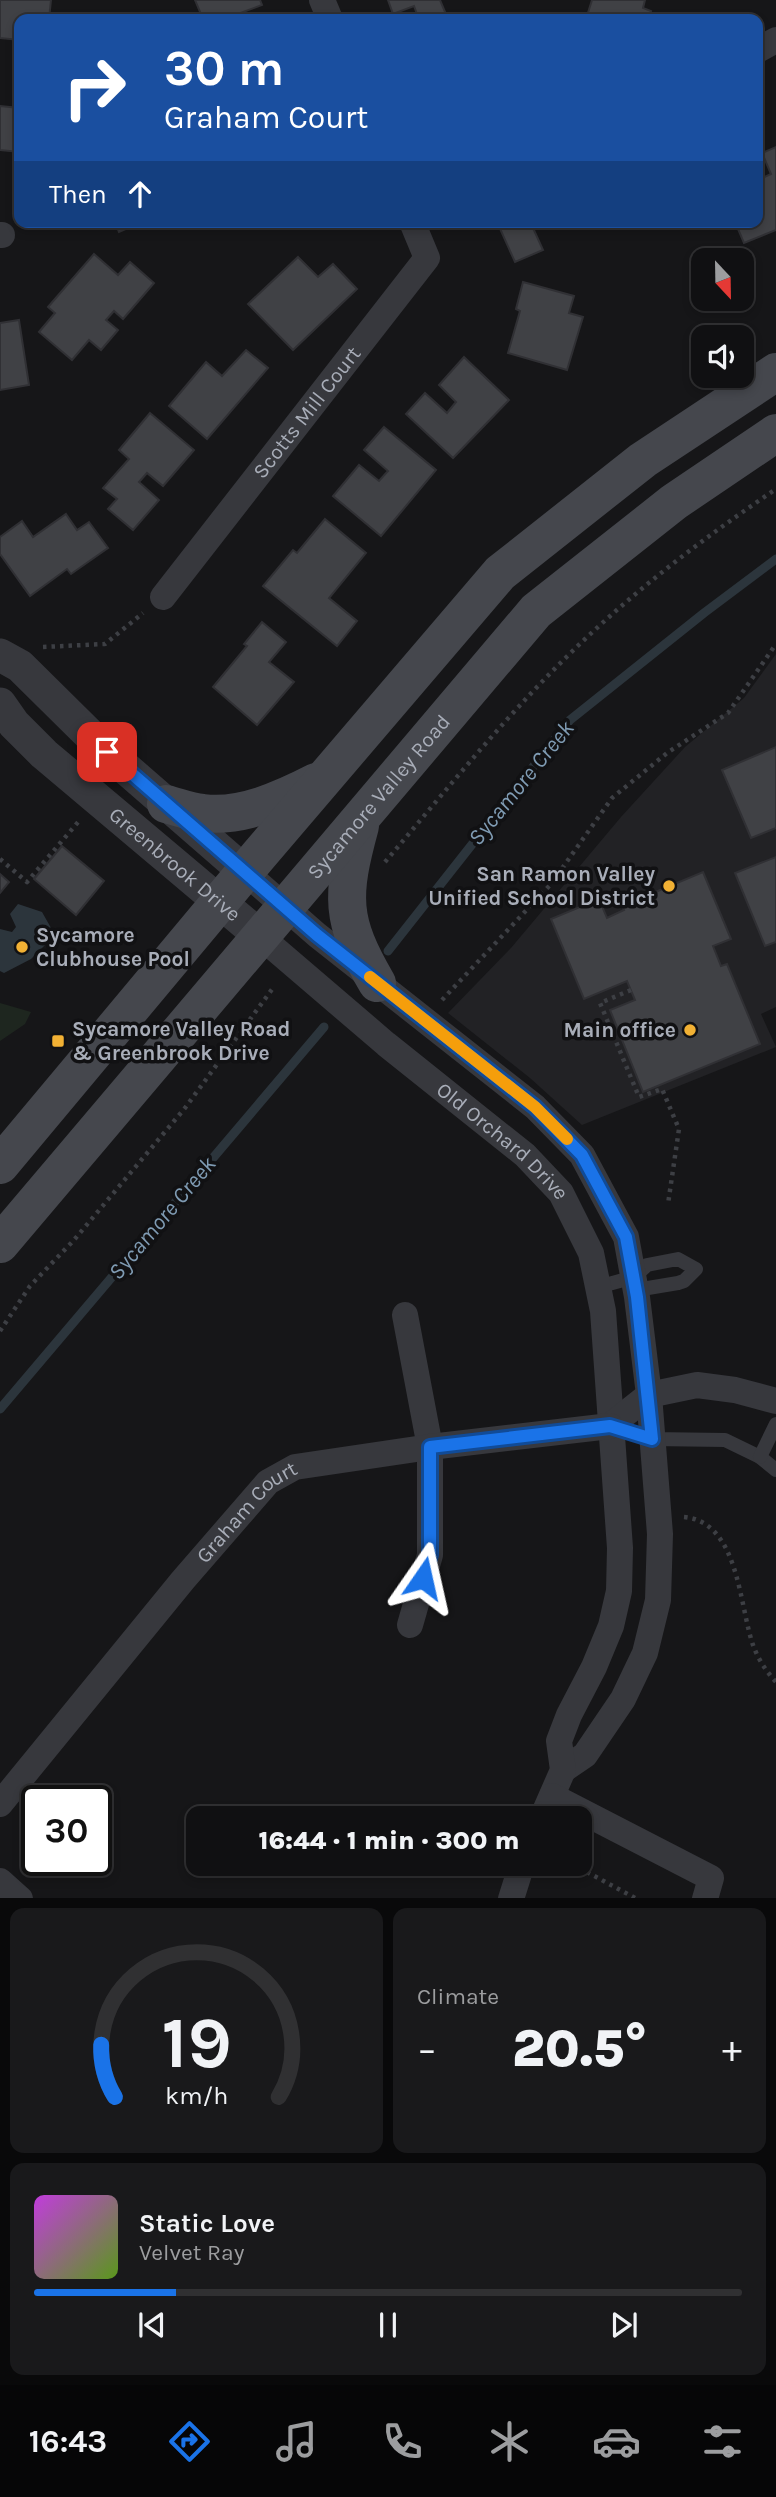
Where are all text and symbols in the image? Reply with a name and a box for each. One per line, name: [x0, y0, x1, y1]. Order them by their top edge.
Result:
text: 30 m: [164, 40, 284, 97]
icon: right: [49, 42, 140, 133]
text: Graham Court: [164, 99, 368, 136]
icon: ahead: [121, 175, 159, 213]
text: Then: [49, 179, 107, 210]
north arrow: [691, 248, 754, 312]
map controls: [691, 248, 754, 388]
button: sound: [691, 325, 754, 388]
street label: Scotts Mill Court: [248, 342, 366, 483]
street label: Sycamore Valley Road: [302, 710, 455, 884]
water label: Sycamore Creek: [463, 715, 580, 851]
pin: [77, 722, 137, 782]
icon: arrive: [88, 733, 126, 771]
street label: Greenbrook Drive: [104, 802, 245, 926]
place label: San Ramon Valley Unified School District: [428, 862, 655, 910]
marker: San Ramon Valley Unified School District: [661, 878, 677, 894]
place label: Sycamore Clubhouse Pool: [36, 923, 190, 971]
marker: Sycamore Clubhouse Pool: [14, 939, 30, 955]
place label: Sycamore Valley Road & Greenbrook Drive: [72, 1017, 290, 1065]
place label: Main office: [564, 1018, 676, 1042]
marker: Main office: [682, 1022, 698, 1038]
marker: Sycamore Valley Road & Greenbrook Drive: [50, 1033, 66, 1049]
street label: Old Orchard Drive: [432, 1077, 574, 1203]
water label: Sycamore Creek: [103, 1151, 222, 1285]
street label: Graham Court: [191, 1456, 301, 1568]
position arrow: [386, 1541, 460, 1615]
speed limit sign: 30: [21, 1785, 112, 1876]
text: 16:44 · 1 min · 300 m: [258, 1825, 520, 1856]
text: Climate: [417, 1983, 499, 2010]
text: 19: [161, 2000, 232, 2085]
text: 20.5°: [512, 2018, 647, 2079]
text: −: [417, 2027, 437, 2072]
text: +: [722, 2027, 742, 2072]
text: km/h: [165, 2080, 228, 2109]
text: Static Love: [139, 2208, 275, 2239]
text: Velvet Ray: [139, 2239, 244, 2266]
icon: previous: [133, 2306, 171, 2344]
icon: pause: [369, 2306, 407, 2344]
icon: next: [605, 2306, 643, 2344]
icon: directions: [165, 2417, 214, 2466]
icon: music: [272, 2417, 321, 2466]
icon: phone: [378, 2417, 427, 2466]
icon: climate: [485, 2417, 534, 2466]
icon: car: [592, 2417, 641, 2466]
icon: filters: [698, 2417, 747, 2466]
text: 16:43: [29, 2423, 107, 2460]

